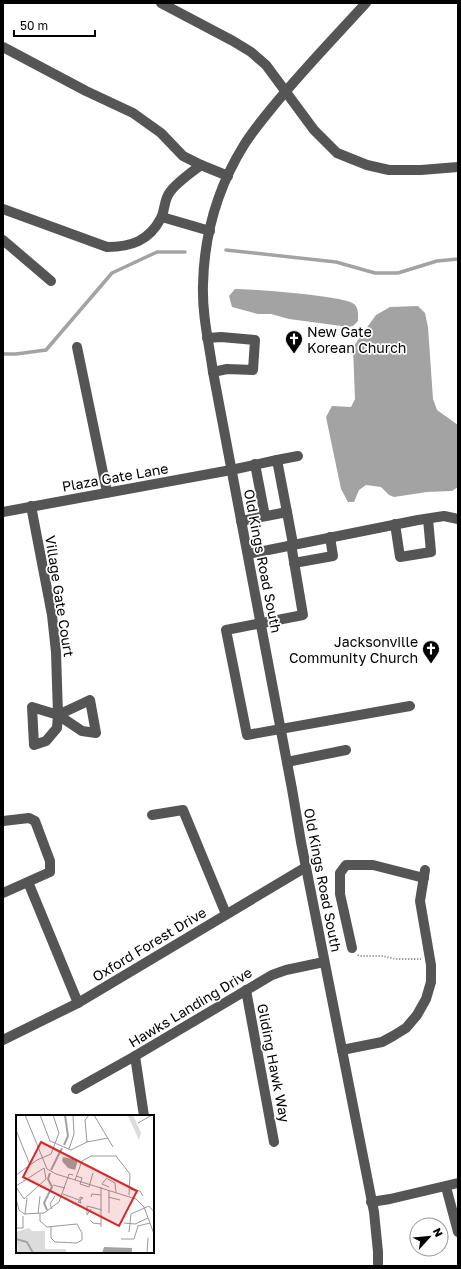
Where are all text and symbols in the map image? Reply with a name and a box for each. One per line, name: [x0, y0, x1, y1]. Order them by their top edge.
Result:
scale bar: [14, 12, 95, 38]
text: 50 m: [20, 18, 48, 33]
place label: New Gate Korean Church: [307, 323, 406, 356]
church icon: New Gate Korean Church: [284, 329, 304, 354]
street label: Plaza Gate Lane: [60, 459, 170, 495]
street label: Old Kings Road South: [241, 488, 285, 634]
street label: Village Gate Court: [42, 534, 78, 658]
place label: Jacksonville Community Church: [289, 633, 418, 666]
church icon: Jacksonville Community Church: [421, 639, 441, 664]
street label: Old Kings Road South: [301, 807, 345, 953]
street label: Oxford Forest Drive: [89, 903, 209, 985]
street label: Hawks Landing Drive: [125, 963, 255, 1051]
street label: Gliding Hawk Way: [254, 1002, 294, 1124]
inset map: [16, 1115, 154, 1253]
north arrow: [409, 1217, 449, 1257]
text: N: [431, 1226, 446, 1239]

